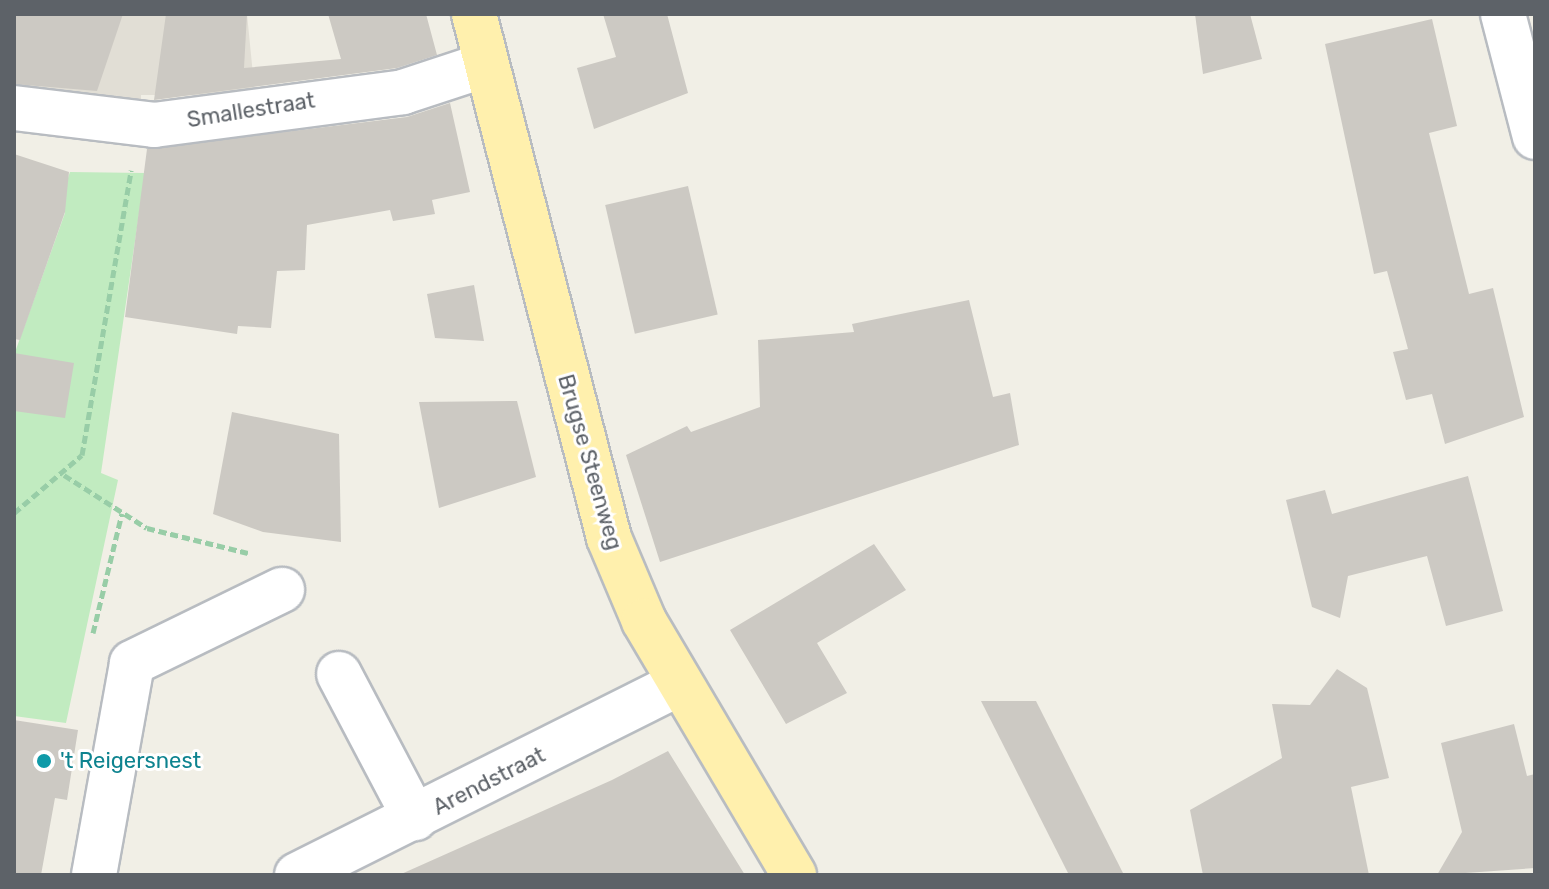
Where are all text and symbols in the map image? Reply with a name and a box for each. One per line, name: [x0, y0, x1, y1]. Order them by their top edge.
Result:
street label: Smallestraat: [185, 87, 317, 133]
street label: Brugse Steenweg: [552, 371, 628, 553]
street label: Arendstraat: [428, 741, 550, 821]
place label: 't Reigersnest: [60, 748, 201, 774]
marker: 't Reigersnest: [35, 752, 53, 770]

